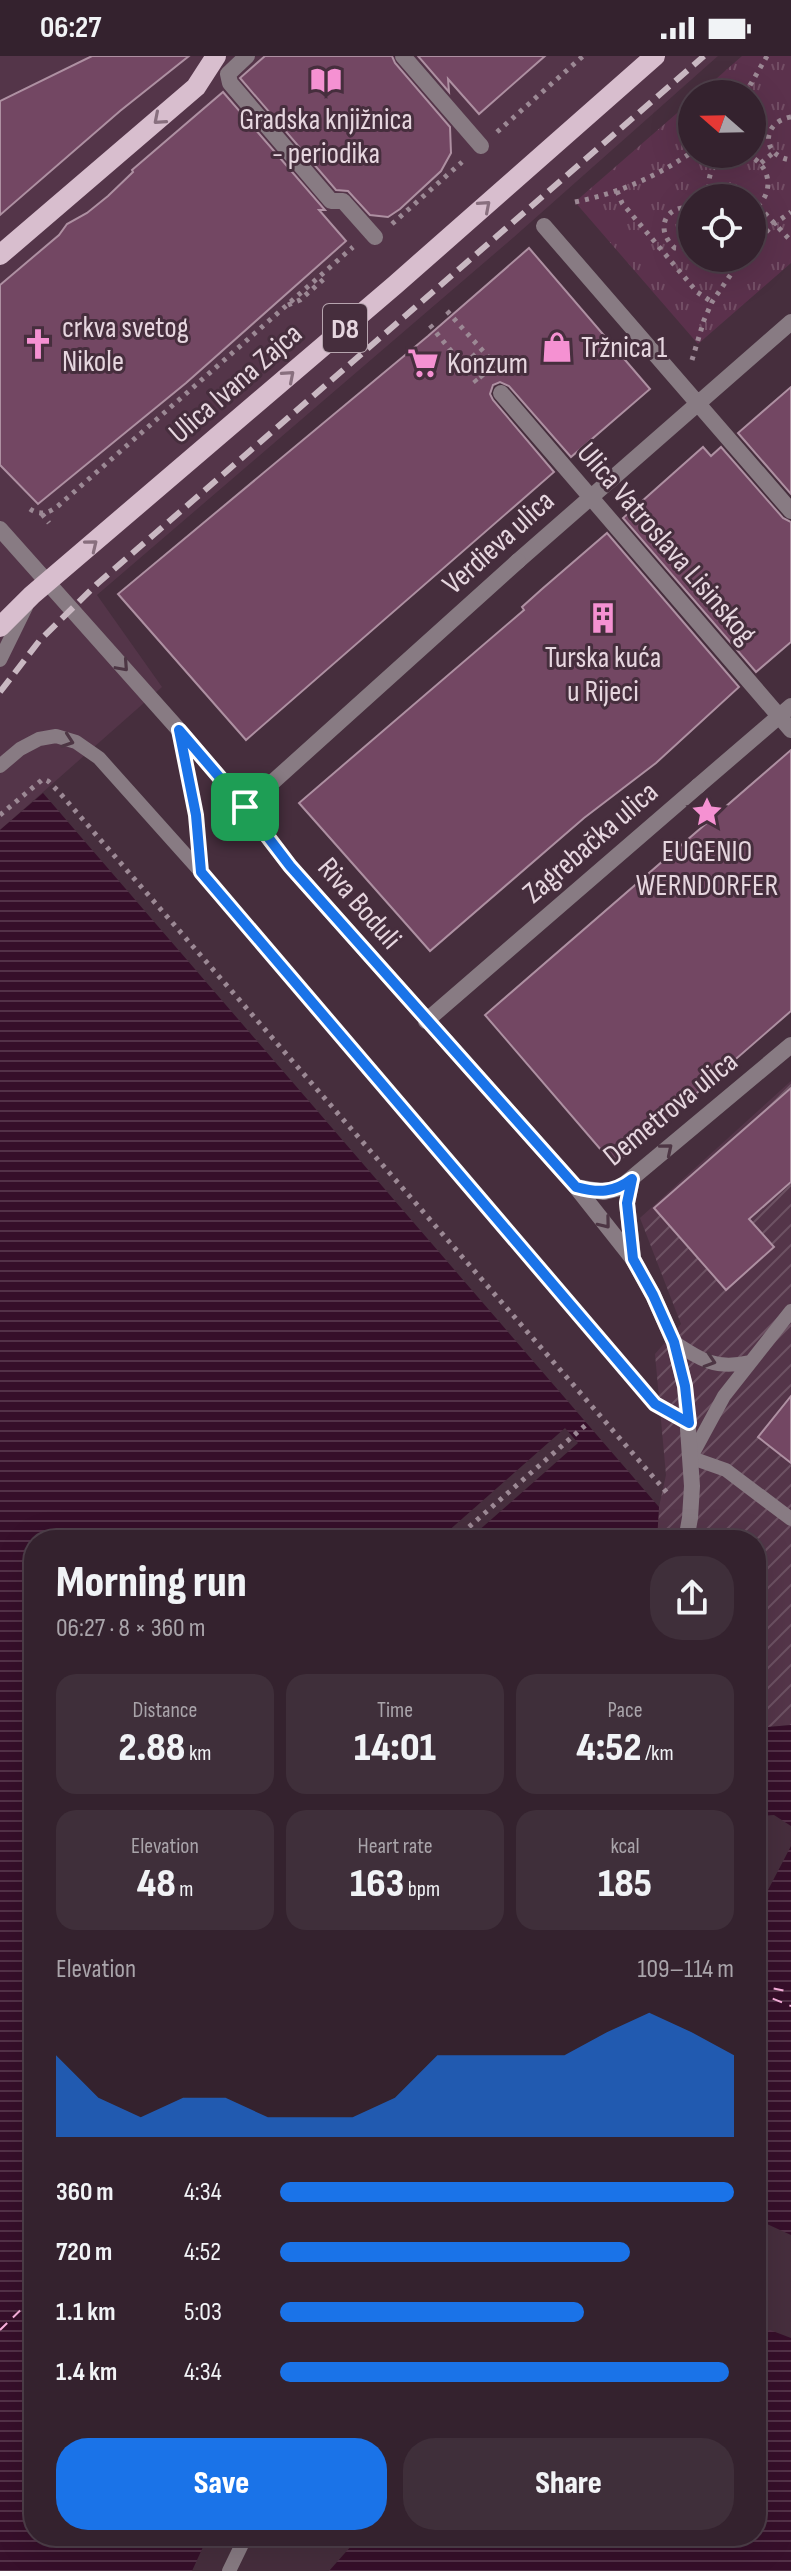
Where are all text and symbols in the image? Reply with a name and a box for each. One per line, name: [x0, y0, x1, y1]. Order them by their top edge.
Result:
text: 06:27: [40, 10, 101, 46]
library icon: Gradska knjižnica - periodika: [309, 63, 343, 97]
north arrow: [678, 80, 766, 168]
map controls: [678, 80, 766, 272]
place label: Gradska knjižnica - periodika: [239, 102, 413, 172]
one-way arrow: [153, 109, 168, 124]
button: locate: [678, 184, 766, 272]
one-way arrow: [476, 201, 491, 215]
road number: D8: [323, 304, 367, 352]
place label: crkva svetog Nikole: [62, 310, 189, 380]
street label: Ulica Ivana Zajca: [162, 316, 310, 451]
church icon: crkva svetog Nikole: [21, 327, 55, 361]
shop icon: Tržnica 1: [540, 330, 574, 364]
place label: Tržnica 1: [581, 330, 668, 366]
supermarket icon: Konzum: [406, 346, 440, 380]
place label: Konzum: [447, 346, 528, 382]
one-way arrow: [280, 371, 295, 386]
street label: Ulica Vatroslava Lisinskog: [569, 435, 764, 652]
street label: Verdieva ulica: [435, 483, 562, 602]
one-way arrow: [82, 540, 97, 555]
building icon: Turska kuća u Rijeci: [586, 601, 620, 635]
place label: Turska kuća u Rijeci: [545, 640, 661, 710]
one-way arrow: [113, 657, 127, 672]
one-way arrow: [60, 731, 74, 747]
pin: [211, 773, 279, 841]
street label: Zagrebačka ulica: [516, 774, 666, 911]
icon: arrive: [223, 785, 267, 829]
place icon: EUGENIO WERNDORFER: [690, 795, 724, 829]
place label: EUGENIO WERNDORFER: [636, 834, 778, 904]
street label: Riva Boduli: [310, 851, 409, 957]
street label: Demetrova ulica: [596, 1044, 745, 1174]
one-way arrow: [658, 1144, 672, 1159]
one-way arrow: [595, 1214, 609, 1229]
one-way arrow: [702, 1352, 716, 1368]
text: Morning run: [56, 1556, 247, 1609]
button: share: [650, 1556, 734, 1640]
text: 06:27 · 8 × 360 m: [56, 1613, 206, 1644]
text: Distance: [133, 1697, 197, 1724]
text: Time: [377, 1697, 413, 1724]
text: Pace: [607, 1697, 643, 1724]
text: 2.88: [119, 1724, 185, 1772]
text: 14:01: [354, 1724, 436, 1772]
text: 4:52: [576, 1724, 642, 1772]
text: km: [185, 1740, 211, 1767]
text: /km: [642, 1740, 674, 1767]
text: Elevation: [131, 1833, 199, 1860]
text: Heart rate: [357, 1833, 433, 1860]
text: kcal: [610, 1833, 640, 1860]
text: 48: [137, 1860, 176, 1908]
text: 163: [350, 1860, 404, 1908]
text: 185: [598, 1860, 652, 1908]
text: m: [176, 1876, 193, 1903]
text: bpm: [404, 1876, 440, 1903]
text: Elevation: [56, 1954, 136, 1985]
text: 109–114 m: [637, 1954, 734, 1985]
text: 360 m: [56, 2177, 114, 2208]
text: 4:34: [184, 2177, 222, 2208]
text: 720 m: [56, 2237, 112, 2268]
text: 4:52: [184, 2237, 221, 2268]
text: 1.1 km: [56, 2297, 115, 2328]
text: 5:03: [184, 2297, 222, 2328]
text: 1.4 km: [56, 2357, 117, 2388]
text: 4:34: [184, 2357, 222, 2388]
button: Save: [56, 2438, 387, 2530]
button: Share: [403, 2438, 734, 2530]

